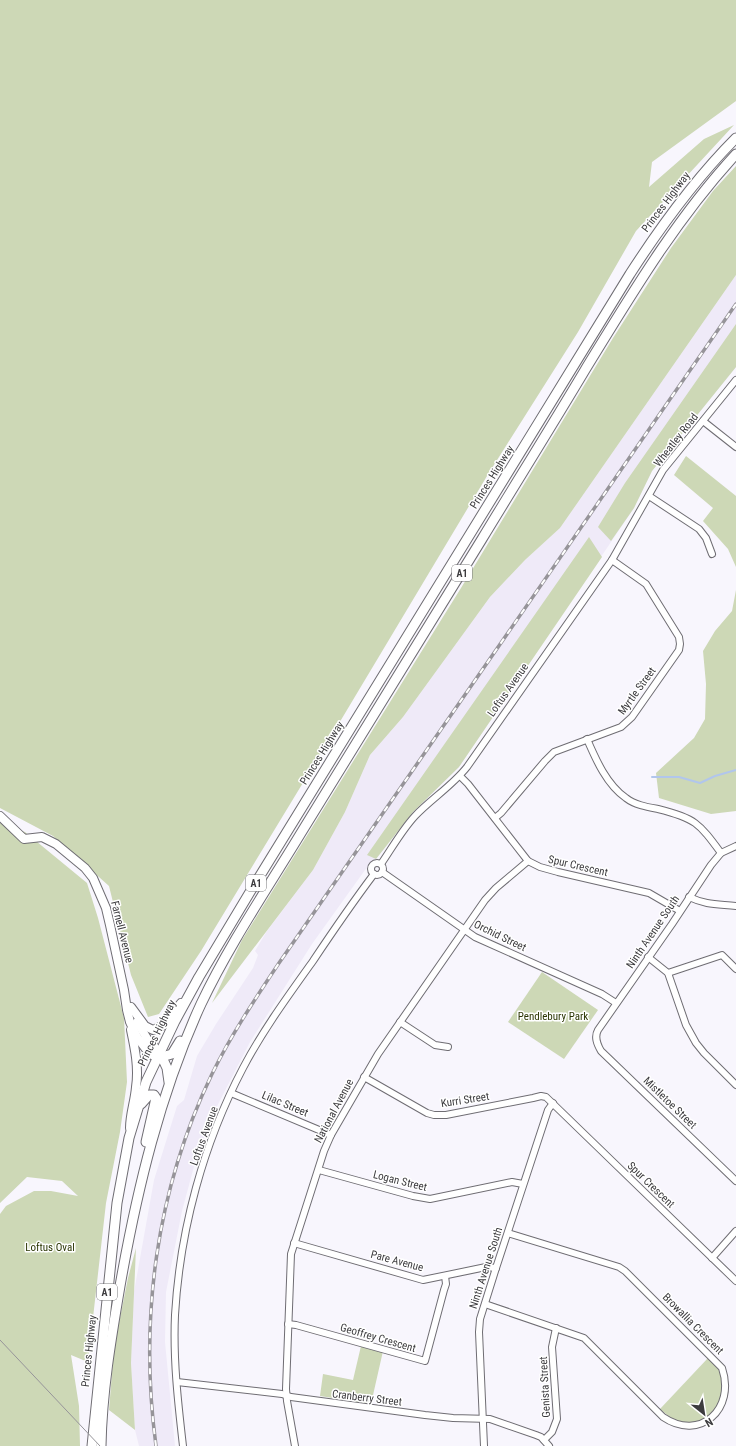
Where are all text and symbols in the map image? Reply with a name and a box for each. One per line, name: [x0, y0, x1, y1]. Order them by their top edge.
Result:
street label: Princes Highway: [639, 169, 693, 235]
street label: Wheatley Road: [651, 411, 701, 469]
street label: Princes Highway: [467, 443, 517, 511]
road number: A1: [452, 565, 472, 581]
street label: Loftus Avenue: [485, 661, 531, 719]
street label: Myrtle Street: [615, 665, 659, 717]
street label: Princes Highway: [297, 719, 347, 787]
street label: Spur Crescent: [547, 853, 609, 879]
road number: A1: [246, 875, 266, 891]
street label: Ninth Avenue South: [624, 893, 682, 971]
street label: Farnell Avenue: [108, 900, 136, 964]
street label: Orchid Street: [472, 918, 528, 954]
street label: Princes Highway: [135, 997, 179, 1068]
park label: Pendlebury Park: [518, 1010, 588, 1023]
street label: Mistletoe Street: [641, 1074, 699, 1132]
street label: National Avenue: [312, 1077, 356, 1145]
street label: Lilac Street: [260, 1088, 310, 1120]
street label: Kurri Street: [440, 1090, 490, 1110]
street label: Loftus Avenue: [187, 1105, 221, 1167]
street label: Spur Crescent: [625, 1159, 677, 1211]
street label: Logan Street: [372, 1168, 428, 1194]
street label: Ninth Avenue South: [467, 1226, 505, 1310]
park label: Loftus Oval: [25, 1241, 75, 1254]
street label: Pare Avenue: [369, 1248, 425, 1274]
road number: A1: [97, 1284, 117, 1300]
street label: Browallia Crescent: [660, 1291, 726, 1357]
street label: Princes Highway: [79, 1314, 99, 1388]
street label: Geoffrey Crescent: [339, 1321, 417, 1355]
street label: Genista Street: [537, 1356, 553, 1418]
street label: Cranberry Street: [331, 1387, 403, 1409]
north arrow: [684, 1394, 724, 1434]
text: N: [702, 1415, 715, 1430]

